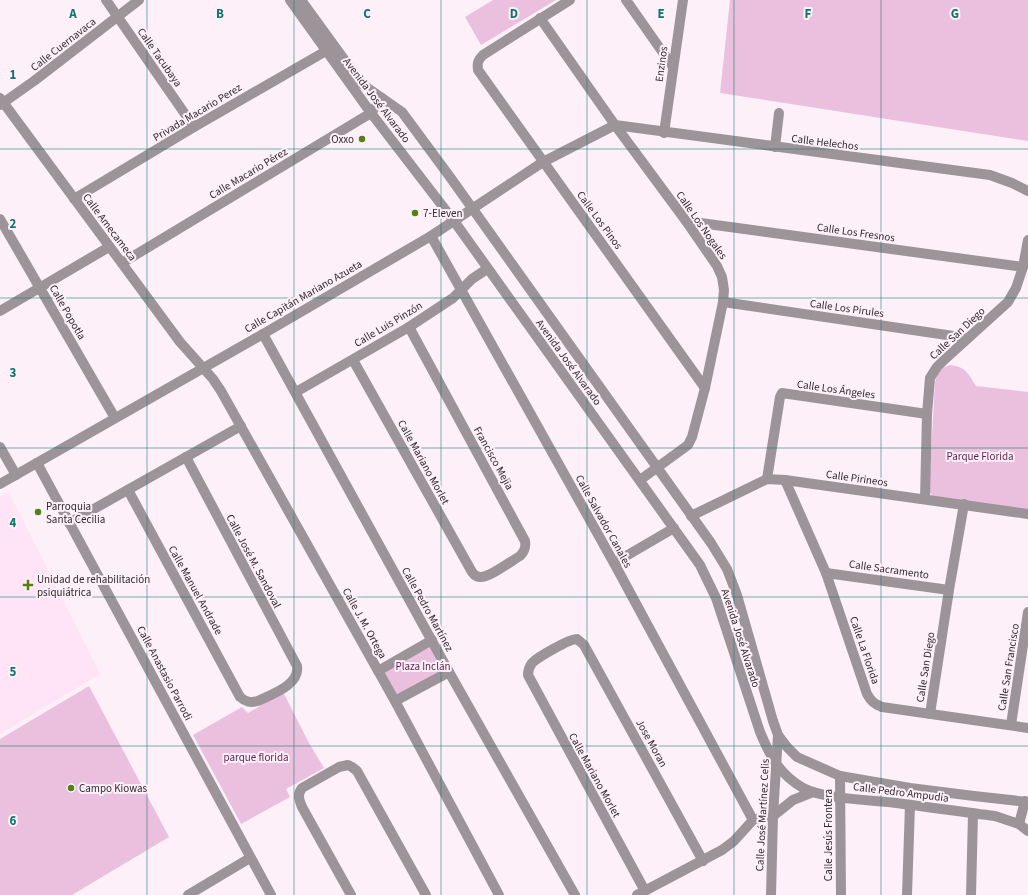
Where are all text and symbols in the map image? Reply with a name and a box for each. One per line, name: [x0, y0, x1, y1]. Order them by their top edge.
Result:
text: A: [68, 5, 77, 23]
text: B: [216, 5, 224, 23]
text: C: [363, 5, 371, 23]
text: D: [510, 5, 518, 23]
text: E: [657, 5, 665, 23]
text: F: [805, 5, 812, 23]
text: G: [951, 5, 959, 23]
street label: Calle Cuernavaca: [28, 14, 99, 75]
street label: Calle Tacubaya: [134, 25, 185, 90]
street label: Enzinos: [652, 45, 671, 83]
street label: Avenida José Alvarado: [340, 55, 414, 146]
text: 1: [10, 66, 17, 84]
street label: Privada Macario Perez: [150, 80, 245, 145]
street label: Calle Helechos: [791, 131, 860, 154]
place label: Oxxo: [331, 132, 354, 147]
marker: Oxxo: [357, 134, 367, 144]
street label: Calle Macario Pérez: [206, 144, 291, 203]
street label: Calle Los Pinos: [573, 188, 626, 253]
street label: Calle Los Nogales: [673, 188, 731, 263]
street label: Calle Amecameca: [79, 190, 140, 264]
place label: 7-Eleven: [423, 206, 463, 221]
marker: 7-Eleven: [410, 208, 420, 218]
text: 2: [10, 215, 17, 233]
street label: Calle Los Fresnos: [816, 220, 896, 245]
street label: Calle Capitán Mariano Azueta: [242, 257, 365, 336]
street label: Calle Popotla: [46, 282, 89, 342]
street label: Calle Los Pirules: [809, 296, 885, 321]
street label: Calle Luis Pinzón: [351, 298, 425, 351]
street label: Calle San Diego: [926, 304, 988, 363]
street label: Avenida José Alvarado: [532, 316, 605, 408]
text: 3: [10, 364, 17, 382]
street label: Calle Los Ángeles: [796, 377, 876, 402]
street label: Calle Mariano Morlet: [394, 417, 453, 507]
street label: Francisco Mejia: [470, 424, 517, 493]
park label: Parque Florida: [946, 449, 1014, 464]
street label: Calle Pirineos: [825, 467, 889, 490]
street label: Calle Salvador Canales: [572, 472, 636, 571]
place label: Parroquia Santa Cecilia: [46, 499, 105, 527]
marker: Parroquia Santa Cecilia: [33, 507, 43, 517]
street label: Calle José M. Sandoval: [222, 512, 285, 611]
text: 4: [10, 514, 17, 532]
street label: Calle Manuel Andrade: [165, 543, 227, 638]
street label: Calle Sacramento: [848, 556, 930, 583]
street label: Calle Pedro Martínez: [398, 564, 457, 654]
place label: Unidad de rehabilitación psiquiátrica: [37, 572, 150, 600]
marker: Unidad de rehabilitación psiquiátrica: [22, 579, 34, 591]
street label: Calle J. M. Ortega: [339, 585, 390, 661]
street label: Avenida José Alvarado: [717, 587, 764, 689]
street label: Calle La Florida: [846, 614, 883, 686]
street label: Calle San Francisco: [994, 622, 1023, 712]
street label: Calle Anastasio Parrodi: [133, 623, 196, 723]
street label: Calle San Diego: [913, 631, 938, 703]
park label: Plaza Inclán: [395, 659, 451, 674]
text: 5: [10, 663, 17, 681]
street label: Jose Moran: [632, 717, 671, 770]
street label: Calle Mariano Morlet: [565, 730, 624, 820]
park label: parque florida: [223, 750, 289, 765]
street label: Calle José Martínez Celis: [752, 758, 773, 872]
street label: Calle Pedro Ampudia: [852, 779, 950, 806]
place label: Campo Kiowas: [79, 781, 148, 796]
marker: Campo Kiowas: [66, 783, 76, 793]
street label: Calle Jesús Frontera: [821, 789, 836, 881]
text: 6: [10, 812, 17, 830]

